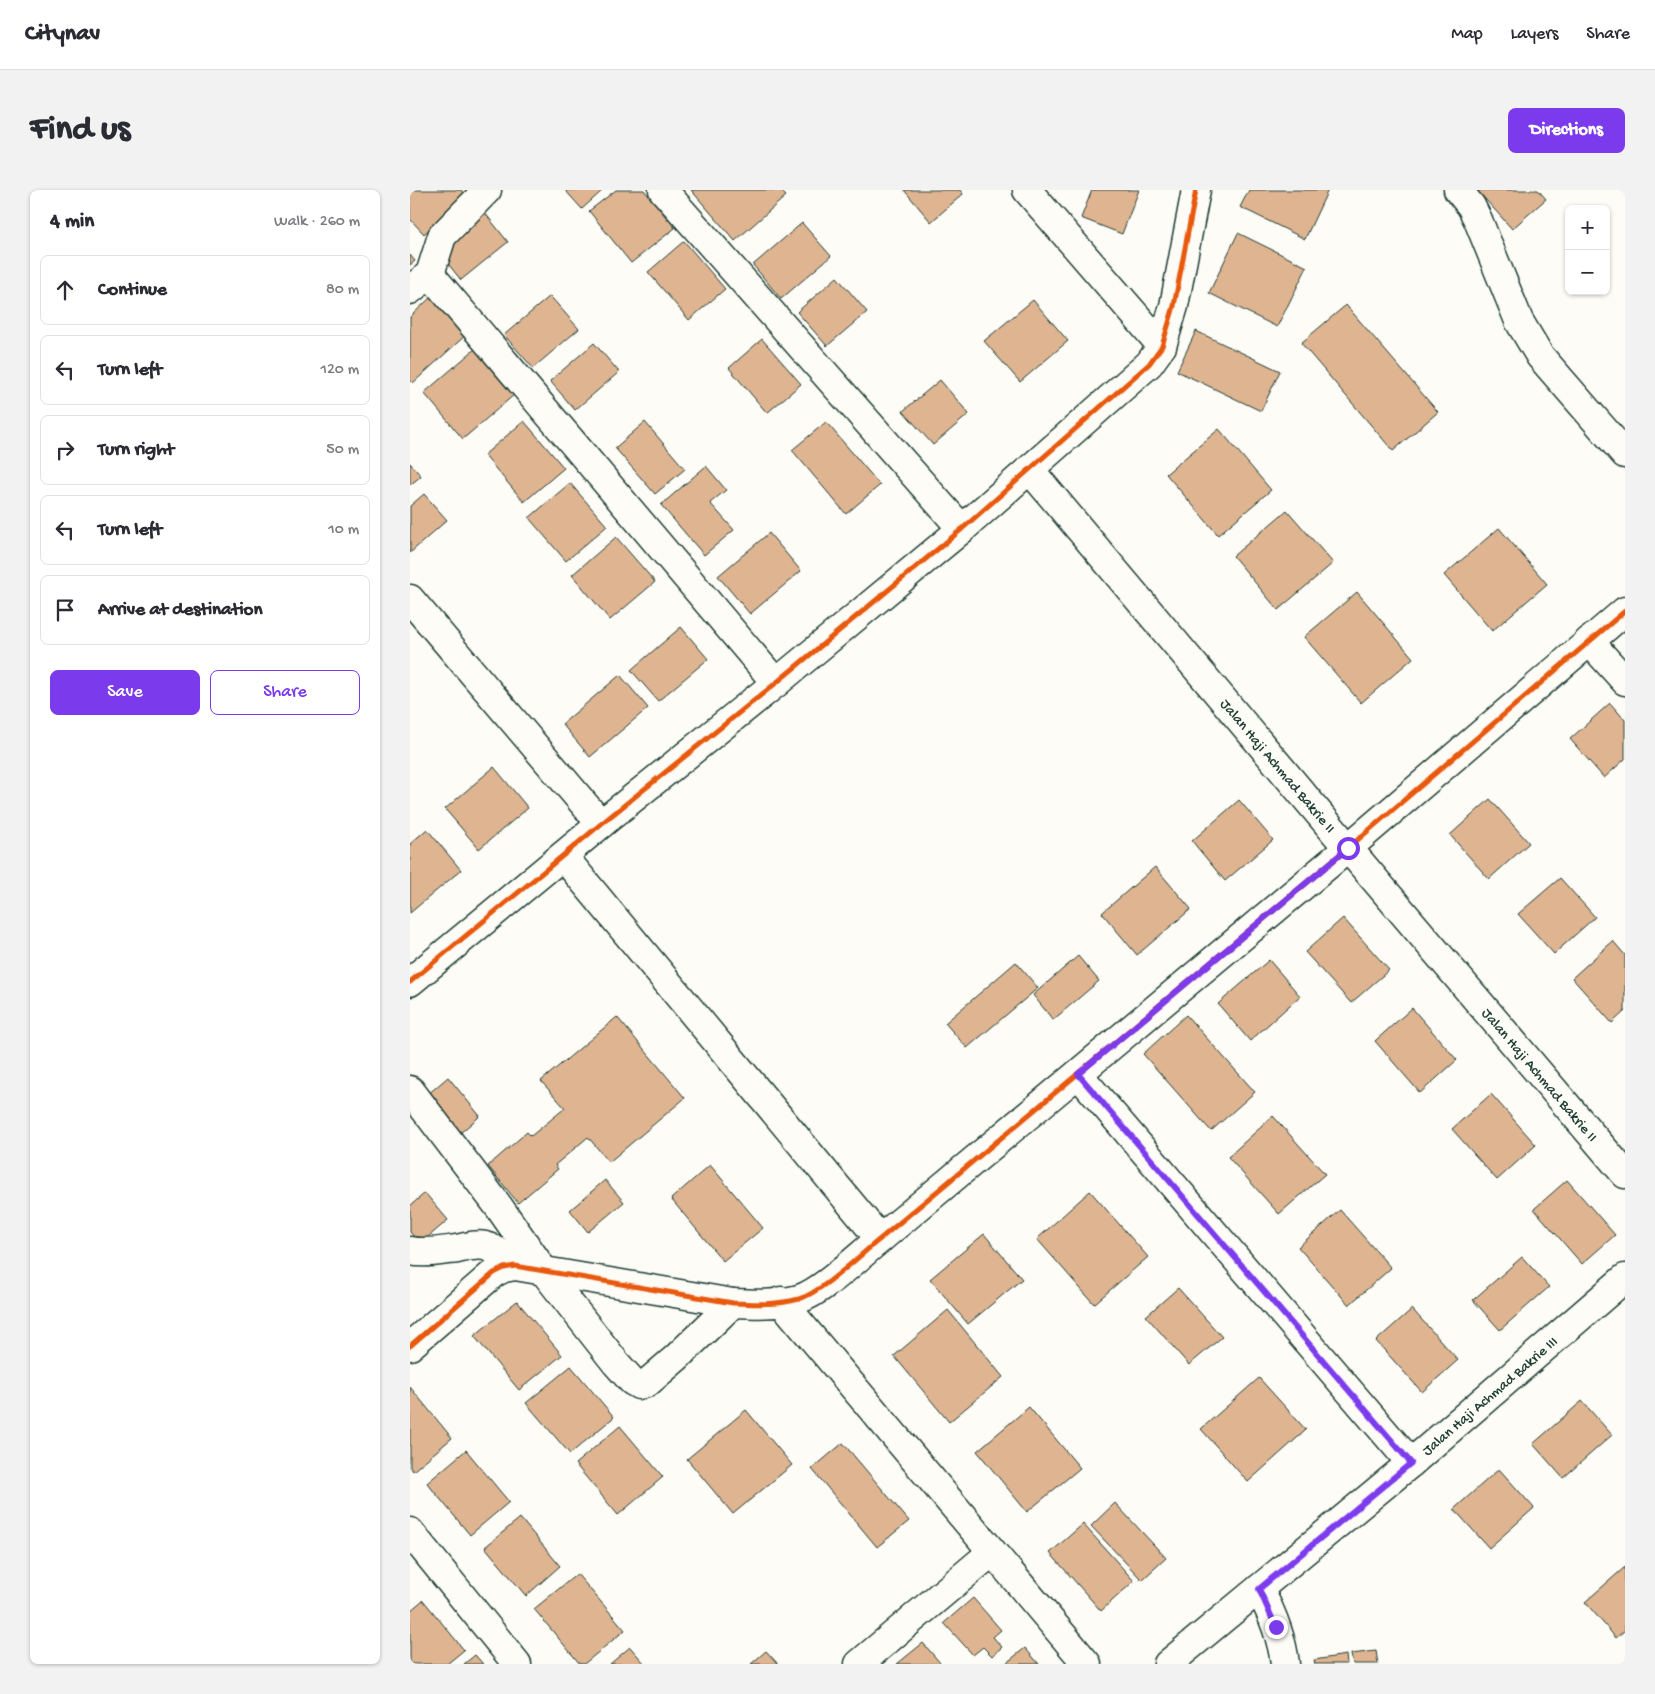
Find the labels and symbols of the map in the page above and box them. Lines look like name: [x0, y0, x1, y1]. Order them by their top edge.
street label: Jalan Haji Achmad Bakrie II: [1215, 696, 1339, 837]
route start: [1337, 837, 1360, 860]
street label: Jalan Haji Achmad Bakrie II: [1477, 1005, 1601, 1146]
street label: Jalan Haji Achmad Bakrie III: [1419, 1333, 1562, 1460]
route end: [1265, 1616, 1288, 1639]

